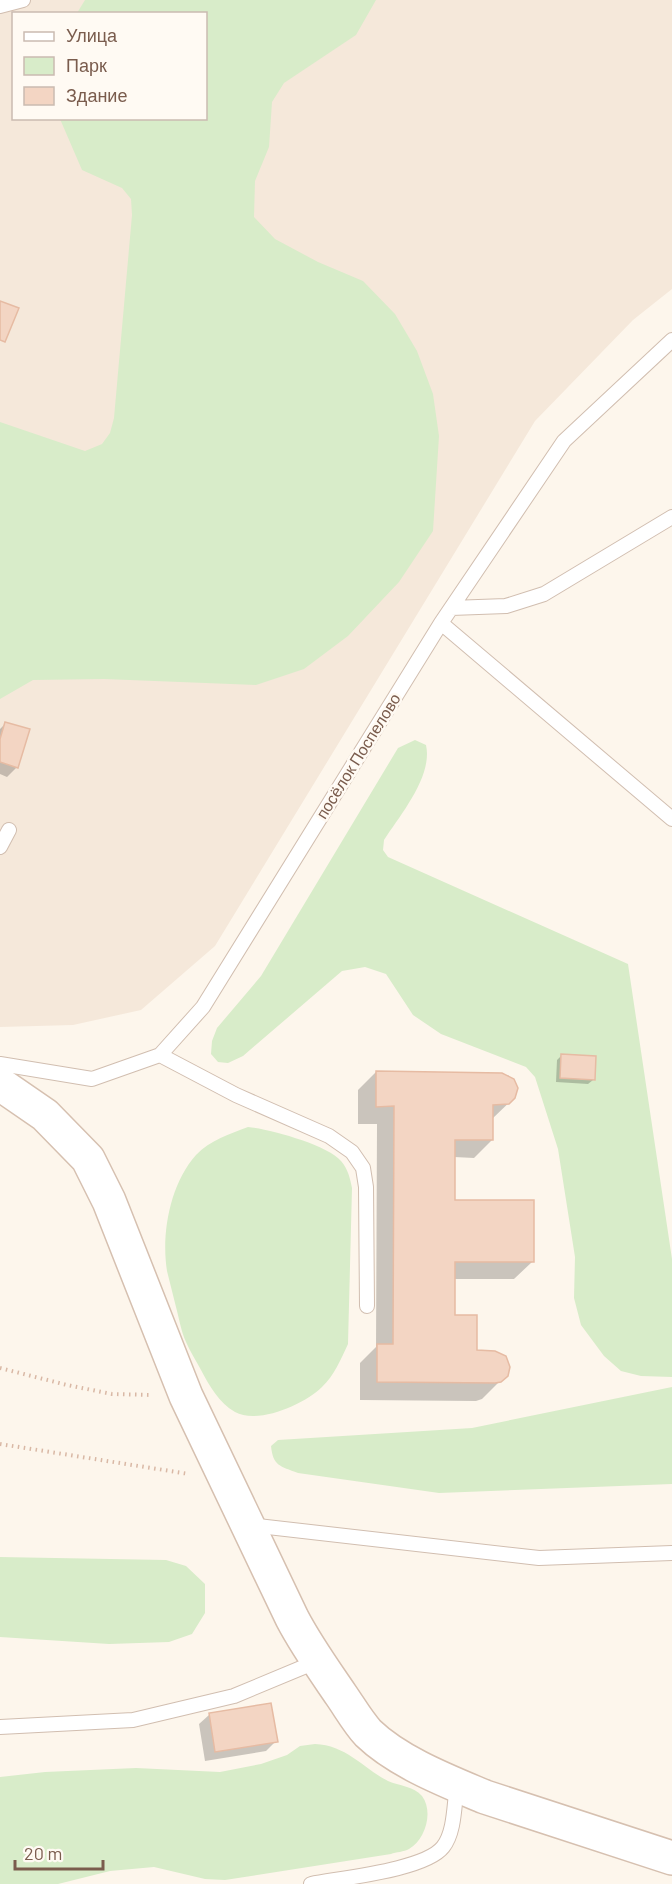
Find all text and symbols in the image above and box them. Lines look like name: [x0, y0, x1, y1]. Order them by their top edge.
legend: [12, 12, 207, 120]
text: Улица: [66, 24, 118, 46]
text: Парк: [66, 54, 107, 76]
text: Здание: [66, 84, 127, 106]
street label: посёлок Поспелово: [311, 689, 404, 822]
scale bar: [15, 1833, 104, 1871]
text: 20 m: [24, 1842, 62, 1864]

